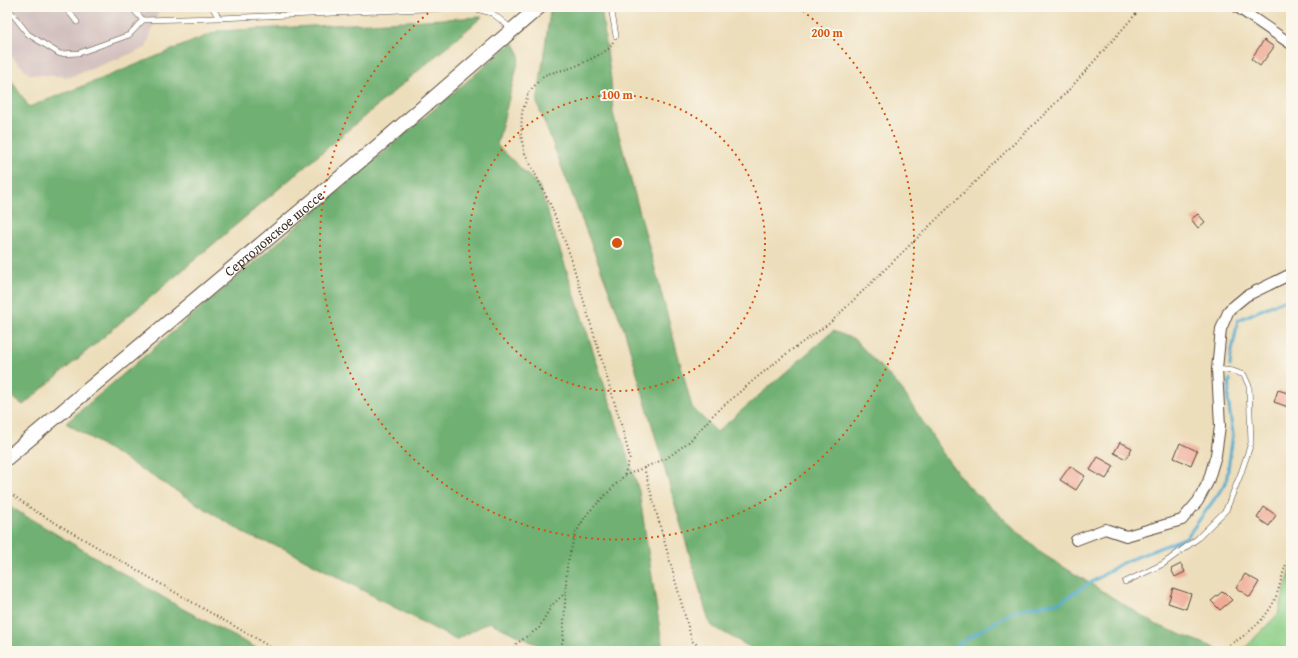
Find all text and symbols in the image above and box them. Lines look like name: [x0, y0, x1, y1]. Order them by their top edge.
text: 200 m: [811, 24, 844, 41]
text: 100 m: [601, 86, 634, 103]
street label: Сертоловское шоссе: [220, 185, 328, 281]
centre of rings: [610, 236, 624, 250]

